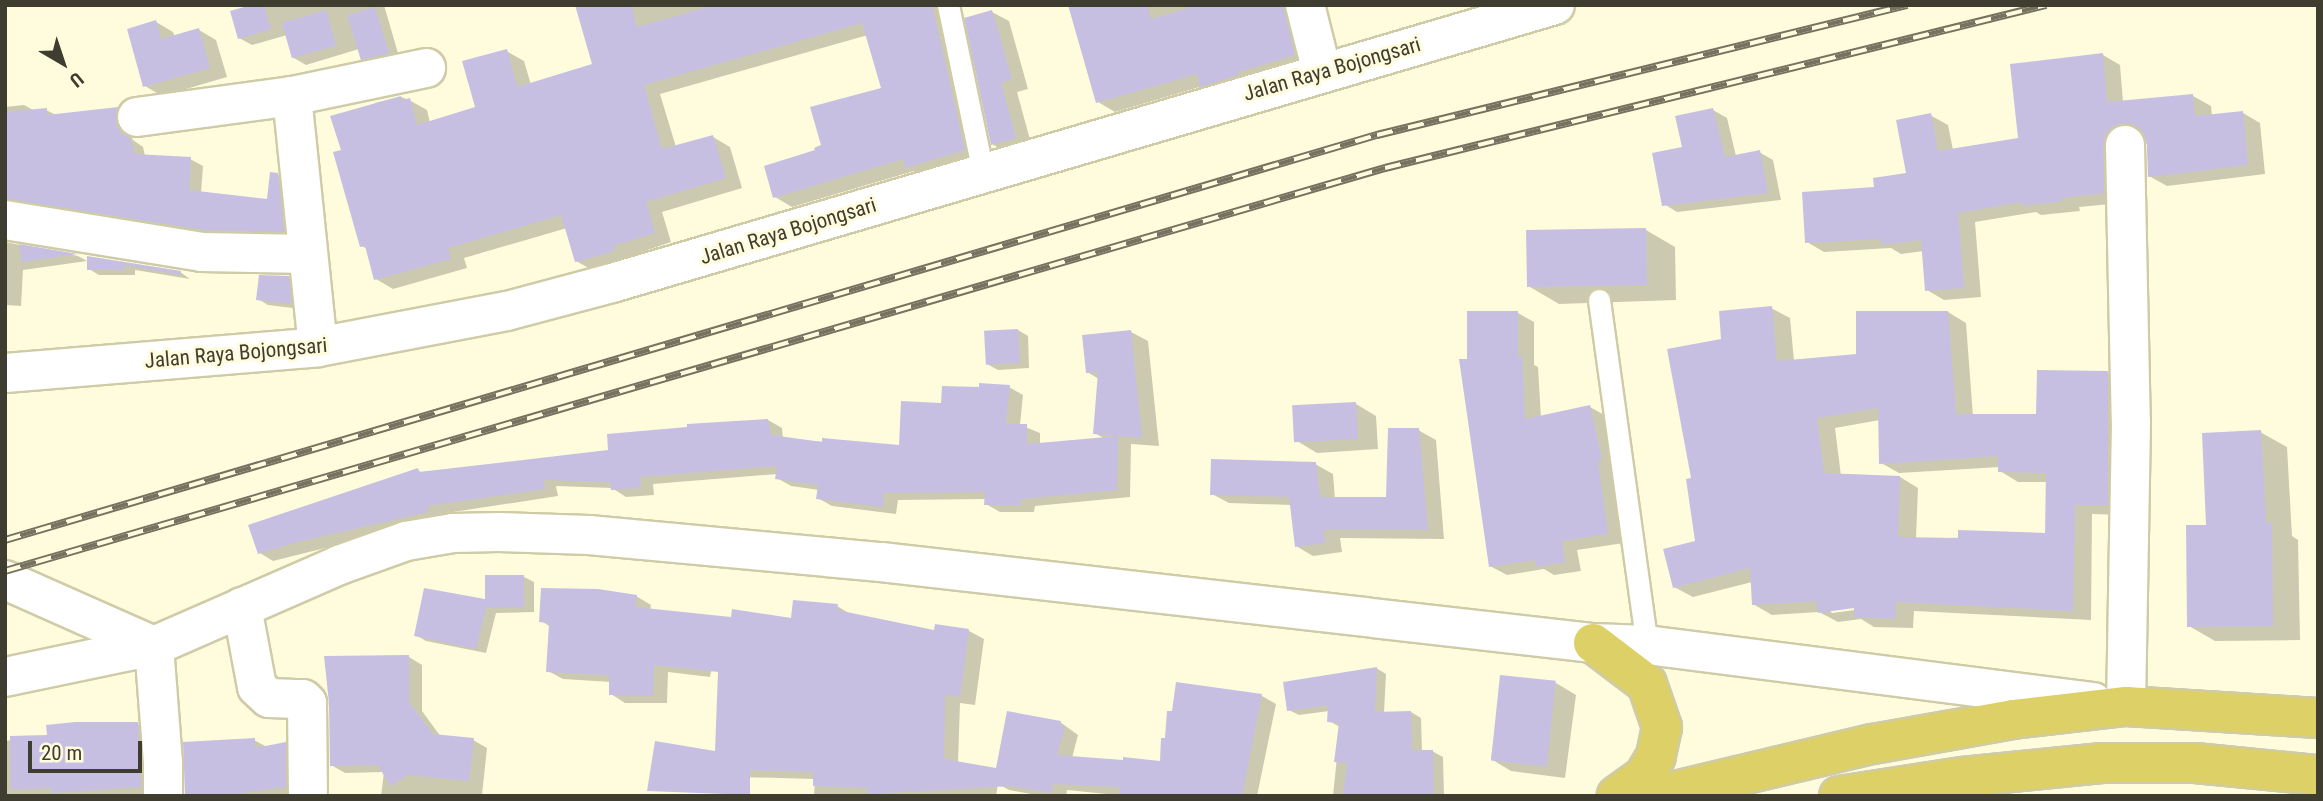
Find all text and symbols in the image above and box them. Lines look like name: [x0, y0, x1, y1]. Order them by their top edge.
north arrow: [28, 28, 98, 98]
street label: Jalan Raya Bojongsari: [1240, 32, 1424, 106]
text: U: [65, 67, 88, 92]
street label: Jalan Raya Bojongsari: [697, 192, 879, 270]
street label: Jalan Raya Bojongsari: [144, 332, 328, 374]
scale bar: [32, 728, 145, 772]
text: 20 m: [41, 741, 82, 765]

